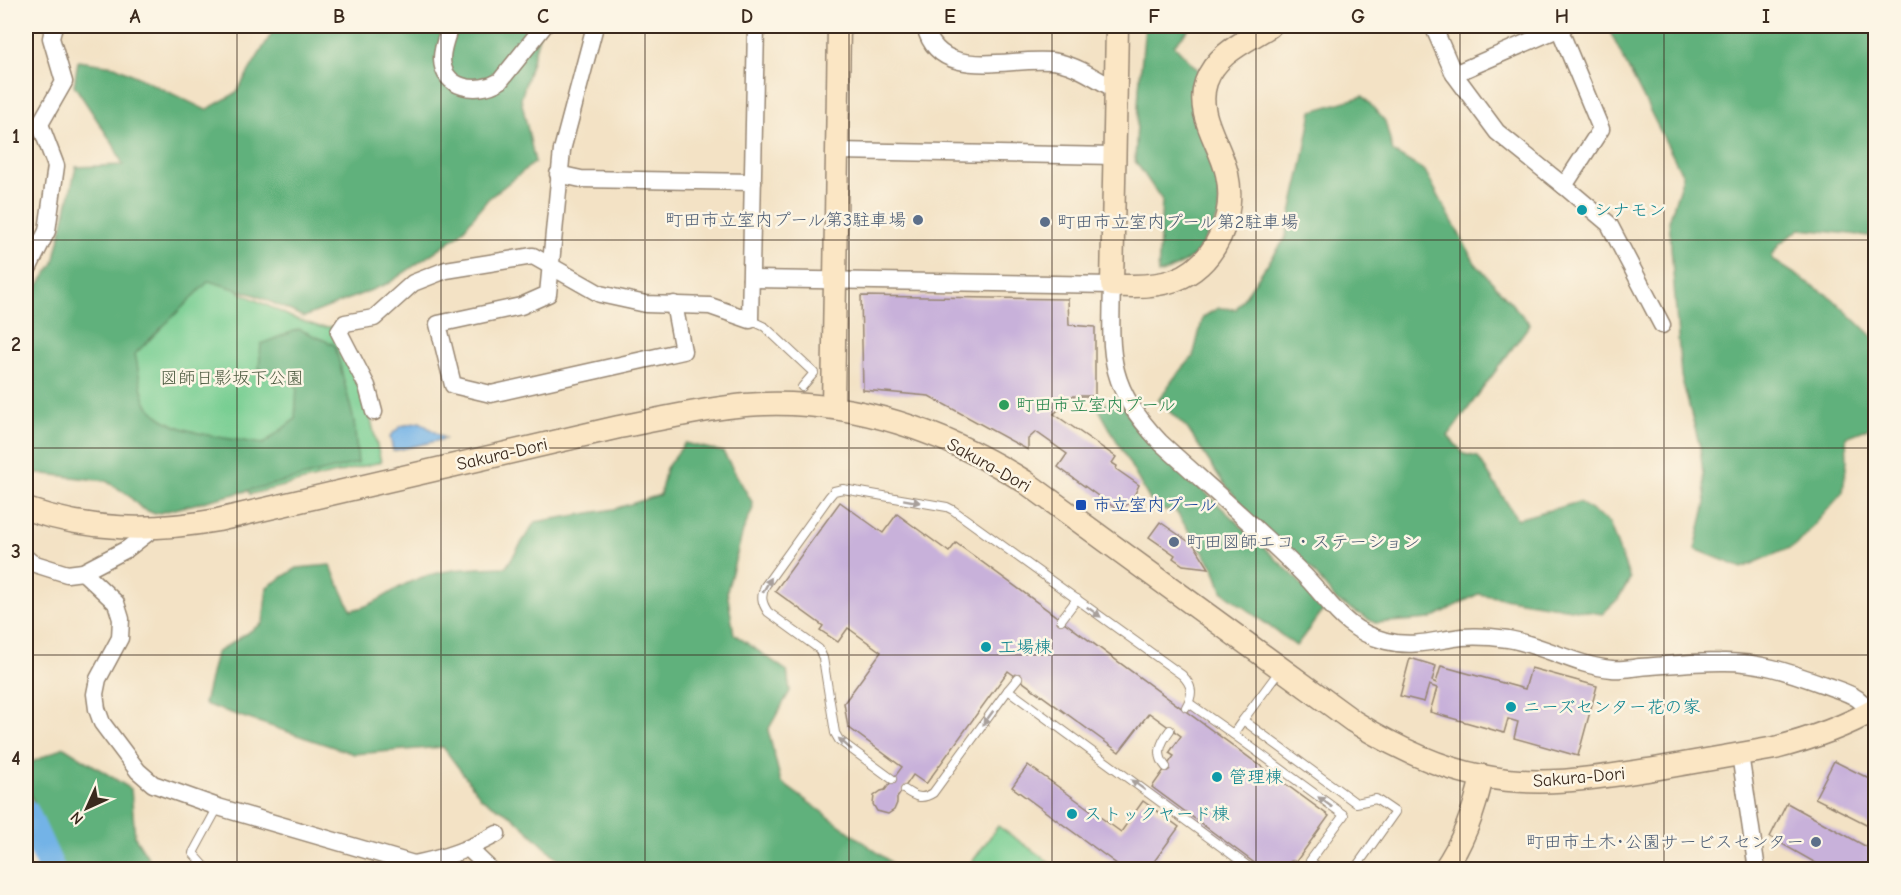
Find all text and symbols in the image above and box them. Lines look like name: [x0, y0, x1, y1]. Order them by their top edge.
text: A: [129, 5, 141, 28]
text: B: [333, 5, 345, 28]
text: C: [537, 5, 549, 28]
text: D: [741, 5, 753, 28]
text: E: [944, 5, 956, 28]
text: F: [1148, 5, 1160, 28]
text: G: [1351, 5, 1365, 28]
text: H: [1555, 5, 1569, 28]
text: I: [1762, 5, 1770, 28]
text: 1: [12, 125, 20, 148]
place label: シナモン: [1594, 200, 1666, 221]
marker: シナモン: [1575, 203, 1589, 217]
place label: 町田市立室内プール第3駐車場: [665, 210, 906, 231]
place label: 町田市立室内プール第2駐車場: [1057, 212, 1298, 233]
marker: 町田市立室内プール第3駐車場: [911, 213, 925, 227]
marker: 町田市立室内プール第2駐車場: [1038, 215, 1052, 229]
text: 2: [11, 333, 21, 356]
park label: 図師日影坂下公園: [160, 368, 304, 389]
place label: 町田市立室内プール: [1016, 395, 1176, 416]
marker: 町田市立室内プール: [997, 398, 1011, 412]
street label: Sakura-Dori: [455, 434, 550, 475]
street label: Sakura-Dori: [943, 434, 1034, 497]
place label: 市立室内プール: [1093, 495, 1217, 516]
one-way arrow: [903, 497, 922, 506]
marker: 市立室内プール: [1074, 498, 1088, 512]
place label: 町田図師エコ・ステーション: [1186, 532, 1421, 553]
marker: 町田図師エコ・ステーション: [1167, 535, 1181, 549]
text: 3: [11, 540, 21, 563]
one-way arrow: [761, 577, 772, 593]
one-way arrow: [1086, 605, 1101, 617]
place label: 工場棟: [998, 637, 1052, 658]
marker: 工場棟: [979, 640, 993, 654]
place label: ニーズセンター花の家: [1523, 697, 1700, 718]
marker: ニーズセンター花の家: [1504, 700, 1518, 714]
one-way arrow: [982, 709, 994, 725]
one-way arrow: [838, 738, 853, 751]
text: 4: [11, 747, 21, 770]
street label: Sakura-Dori: [1532, 763, 1626, 792]
place label: 管理棟: [1229, 767, 1283, 788]
marker: 管理棟: [1210, 770, 1224, 784]
north arrow: [57, 778, 117, 838]
one-way arrow: [1130, 779, 1146, 791]
one-way arrow: [1318, 796, 1334, 808]
place label: ストックヤード棟: [1084, 804, 1229, 825]
marker: ストックヤード棟: [1065, 807, 1079, 821]
text: N: [67, 808, 87, 828]
place label: 町田市土木･公園サービスセンター: [1526, 832, 1804, 853]
marker: 町田市土木･公園サービスセンター: [1809, 835, 1823, 849]

